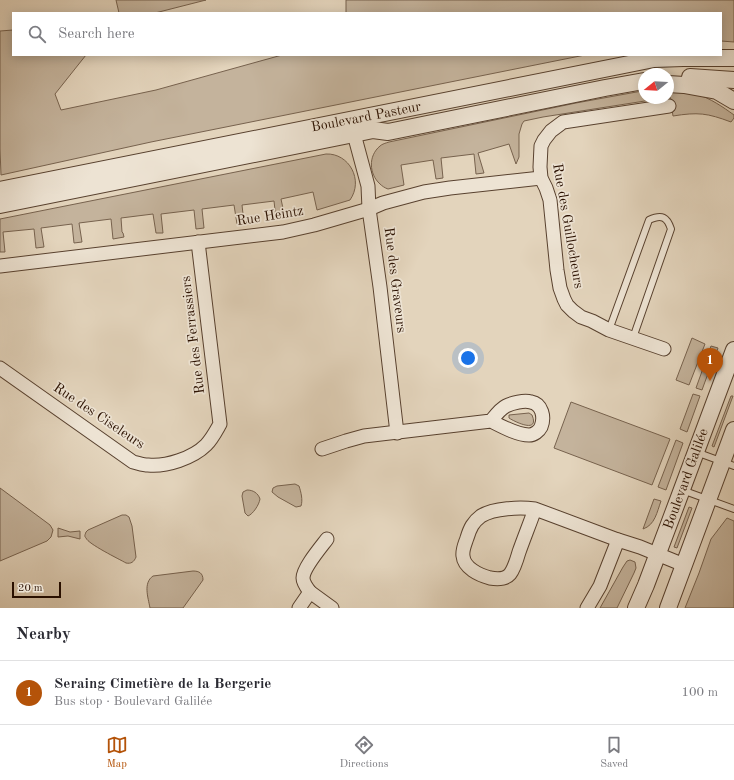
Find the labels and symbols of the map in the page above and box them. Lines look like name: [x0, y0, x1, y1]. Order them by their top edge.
north arrow: [638, 68, 674, 104]
street label: Boulevard Pasteur: [310, 99, 422, 135]
street label: Rue des Guillocheurs: [550, 162, 586, 290]
street label: Rue Heintz: [235, 204, 305, 228]
street label: Rue des Graveurs: [382, 226, 408, 334]
street label: Rue des Ferrassiers: [179, 275, 207, 395]
your location: [458, 348, 478, 368]
pin: 1: [697, 348, 723, 381]
street label: Rue des Ciseleurs: [51, 380, 147, 452]
street label: Boulevard Galilée: [661, 427, 711, 531]
scale bar: [12, 580, 61, 599]

